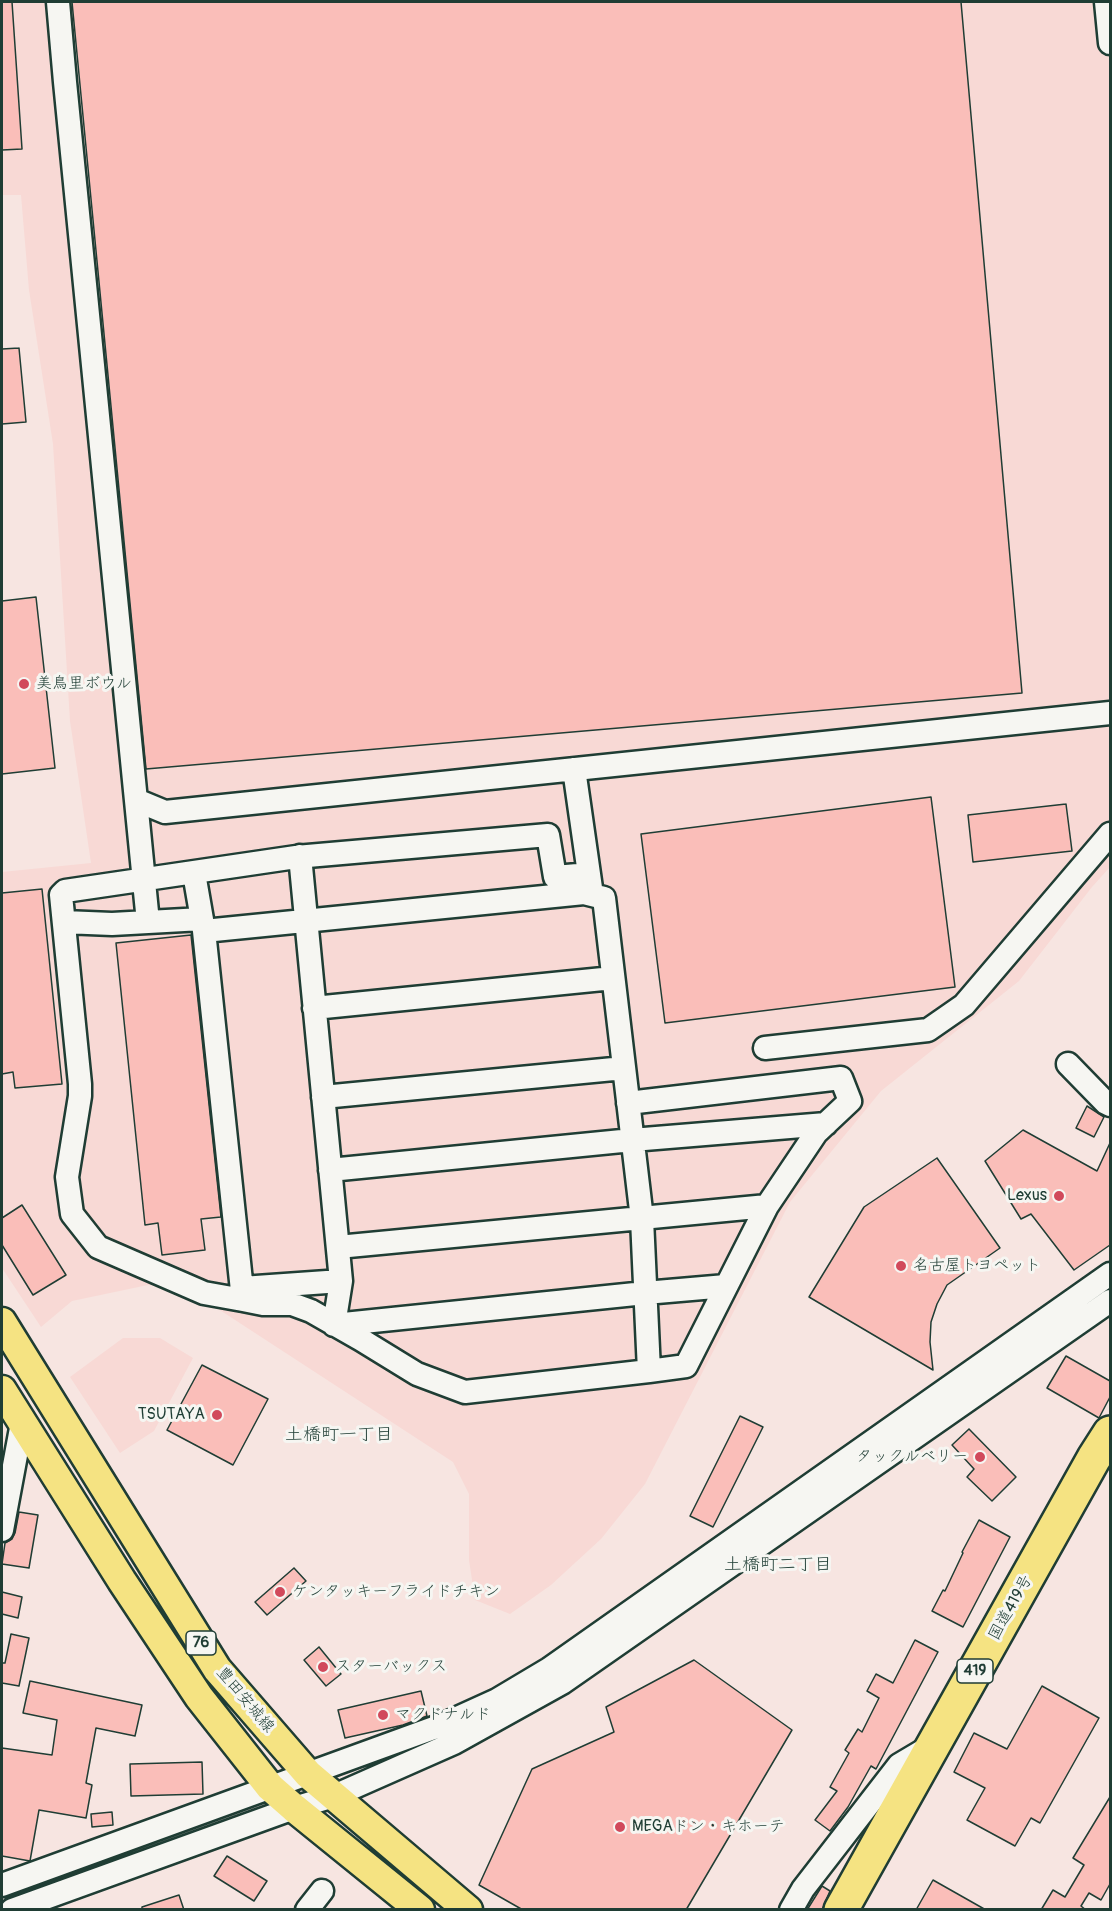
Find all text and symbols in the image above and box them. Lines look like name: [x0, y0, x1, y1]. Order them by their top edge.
place label: 美鳥里ボウル: [36, 674, 132, 694]
marker: 美鳥里ボウル: [17, 677, 31, 691]
place label: Lexus: [1007, 1186, 1047, 1206]
marker: Lexus: [1052, 1189, 1066, 1203]
place label: 名古屋トヨペット: [913, 1256, 1041, 1276]
marker: 名古屋トヨペット: [894, 1259, 908, 1273]
place label: TSUTAYA: [138, 1405, 205, 1425]
marker: TSUTAYA: [210, 1408, 224, 1422]
district label: 土橋町一丁目: [285, 1424, 393, 1446]
place label: タックルベリー: [856, 1447, 968, 1467]
marker: タックルベリー: [973, 1450, 987, 1464]
district label: 土橋町二丁目: [724, 1554, 832, 1576]
street label: 国道419号: [985, 1572, 1037, 1644]
place label: ケンタッキーフライドチキン: [292, 1582, 500, 1602]
marker: ケンタッキーフライドチキン: [273, 1585, 287, 1599]
road number: 76: [186, 1631, 216, 1655]
place label: スターバックス: [335, 1657, 447, 1677]
road number: 419: [957, 1659, 993, 1683]
marker: スターバックス: [316, 1660, 330, 1674]
street label: 豊田安城線: [212, 1663, 278, 1737]
place label: マクドナルド: [395, 1705, 491, 1725]
marker: マクドナルド: [376, 1708, 390, 1722]
place label: MEGAドン・キホーテ: [632, 1817, 785, 1837]
marker: MEGAドン・キホーテ: [613, 1820, 627, 1834]

